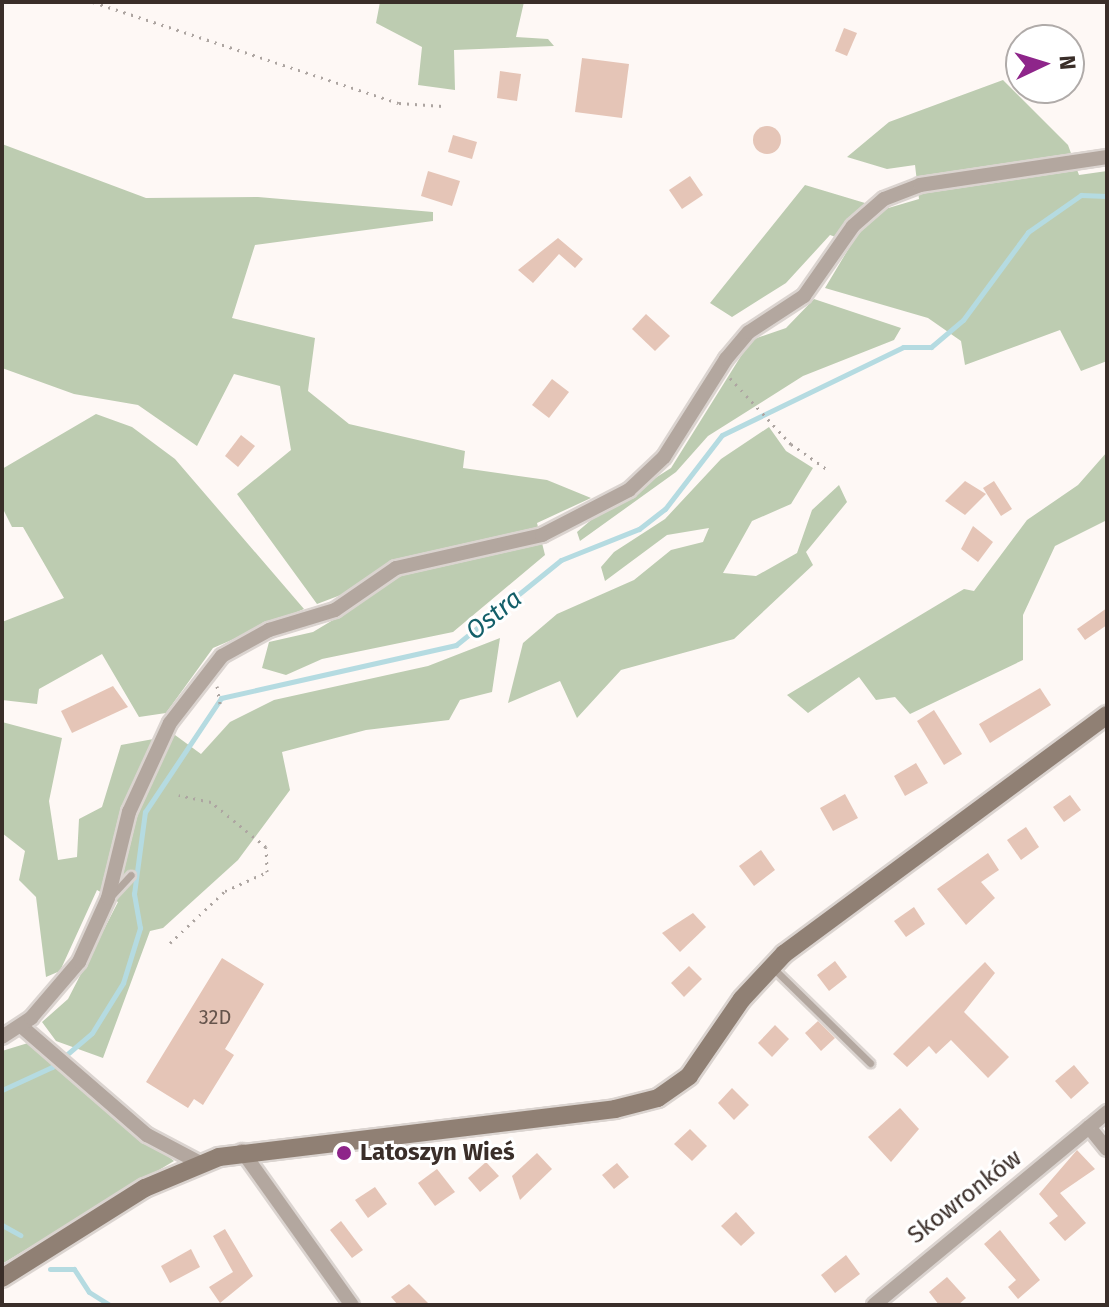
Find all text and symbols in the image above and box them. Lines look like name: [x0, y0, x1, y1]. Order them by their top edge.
north arrow: [1005, 24, 1085, 104]
text: N: [1053, 54, 1081, 71]
water label: Ostra: [460, 583, 528, 647]
house number: 32D: [199, 1005, 231, 1029]
place label: Latoszyn Wieś: [360, 1139, 515, 1167]
marker: Latoszyn Wieś: [335, 1144, 353, 1162]
street label: Skowronków: [902, 1144, 1028, 1250]

